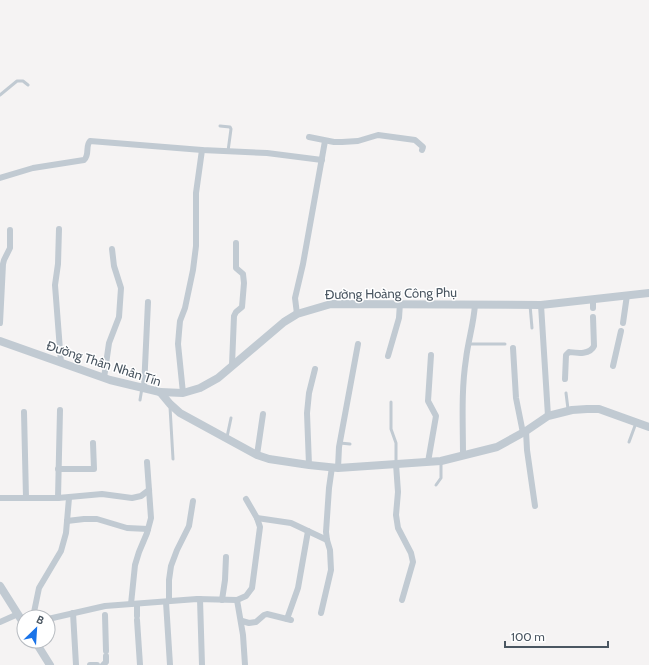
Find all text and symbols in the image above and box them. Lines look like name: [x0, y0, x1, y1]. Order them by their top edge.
street label: Đường Hoàng Công Phụ: [325, 284, 457, 302]
street label: Đường Thân Nhân Tín: [45, 337, 163, 389]
north arrow: [16, 609, 56, 649]
text: B: [34, 612, 46, 628]
scale bar: [505, 623, 608, 649]
text: 100 m: [511, 629, 545, 644]

